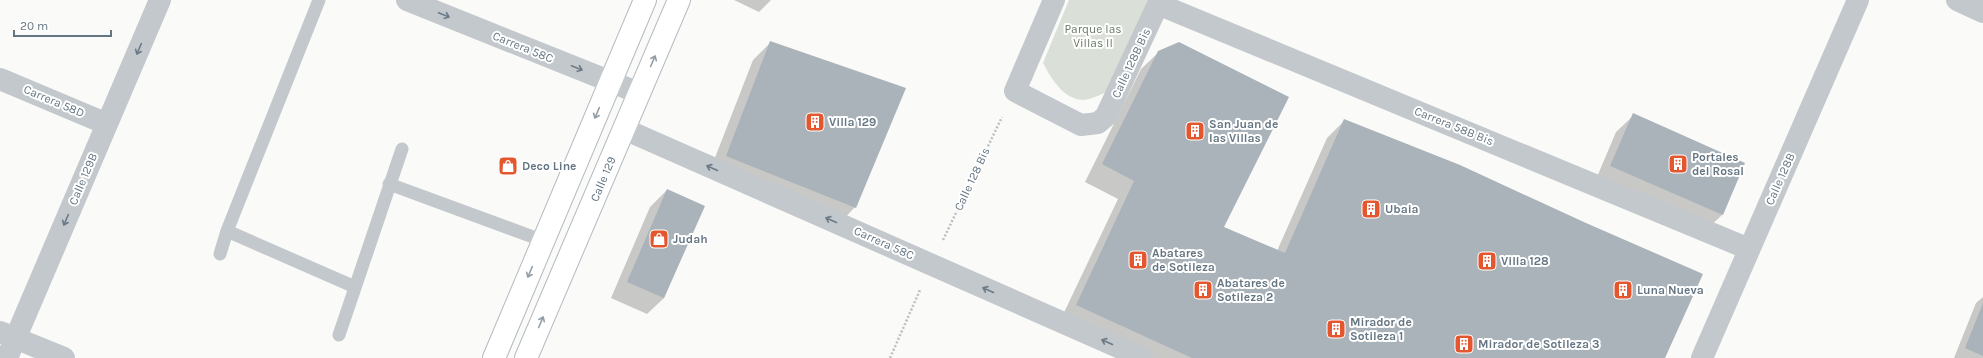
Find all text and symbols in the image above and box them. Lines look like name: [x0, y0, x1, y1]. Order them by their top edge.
one-way arrow: [437, 11, 449, 19]
scale bar: [14, 12, 111, 38]
text: 20 m: [20, 19, 48, 33]
park label: Parque las Villas II: [1064, 22, 1122, 50]
street label: Calle 128B Bis: [1109, 26, 1153, 100]
street label: Carrera 58C: [491, 29, 555, 65]
one-way arrow: [135, 42, 142, 54]
one-way arrow: [650, 56, 657, 68]
one-way arrow: [571, 65, 583, 73]
street label: Carrera 58D: [21, 82, 87, 120]
street label: Carrera 58B Bis: [1412, 104, 1496, 148]
one-way arrow: [593, 107, 600, 119]
building icon: Villa 129: [804, 111, 826, 133]
place label: Villa 129: [829, 115, 876, 129]
place label: San Juan de las Villas: [1209, 117, 1278, 145]
building icon: San Juan de las Villas: [1184, 120, 1206, 142]
street label: Calle 128 Bis: [951, 145, 993, 213]
place label: Portales del Rosal: [1692, 150, 1744, 178]
street label: Calle 129B: [66, 151, 100, 207]
street label: Calle 128B: [1762, 151, 1798, 207]
building icon: Portales del Rosal: [1667, 153, 1689, 175]
street label: Calle 129: [587, 154, 619, 204]
shop icon: Deco Line: [497, 155, 519, 177]
place label: Deco Line: [522, 159, 576, 173]
one-way arrow: [707, 164, 719, 171]
building icon: Ubaia: [1360, 198, 1382, 220]
place label: Ubaia: [1385, 202, 1419, 216]
one-way arrow: [62, 214, 69, 226]
one-way arrow: [826, 216, 838, 223]
street label: Carrera 58C: [852, 224, 916, 262]
shop icon: Judah: [648, 228, 670, 250]
place label: Judah: [673, 232, 708, 246]
place label: Abatares de Sotileza: [1152, 246, 1215, 274]
building icon: Abatares de Sotileza: [1127, 249, 1149, 271]
building icon: Villa 128: [1476, 250, 1498, 272]
place label: Villa 128: [1501, 254, 1549, 268]
one-way arrow: [526, 265, 534, 277]
place label: Abatares de Sotileza 2: [1217, 276, 1285, 304]
building icon: Abatares de Sotileza 2: [1192, 279, 1214, 301]
building icon: Luna Nueva: [1612, 279, 1634, 301]
place label: Luna Nueva: [1637, 283, 1704, 297]
one-way arrow: [983, 286, 995, 293]
place label: Mirador de Sotileza 1: [1350, 315, 1412, 343]
one-way arrow: [538, 317, 546, 329]
building icon: Mirador de Sotileza 1: [1325, 318, 1347, 340]
building icon: Mirador de Sotileza 3: [1453, 333, 1475, 355]
place label: Mirador de Sotileza 3: [1478, 337, 1599, 351]
one-way arrow: [1102, 338, 1114, 345]

